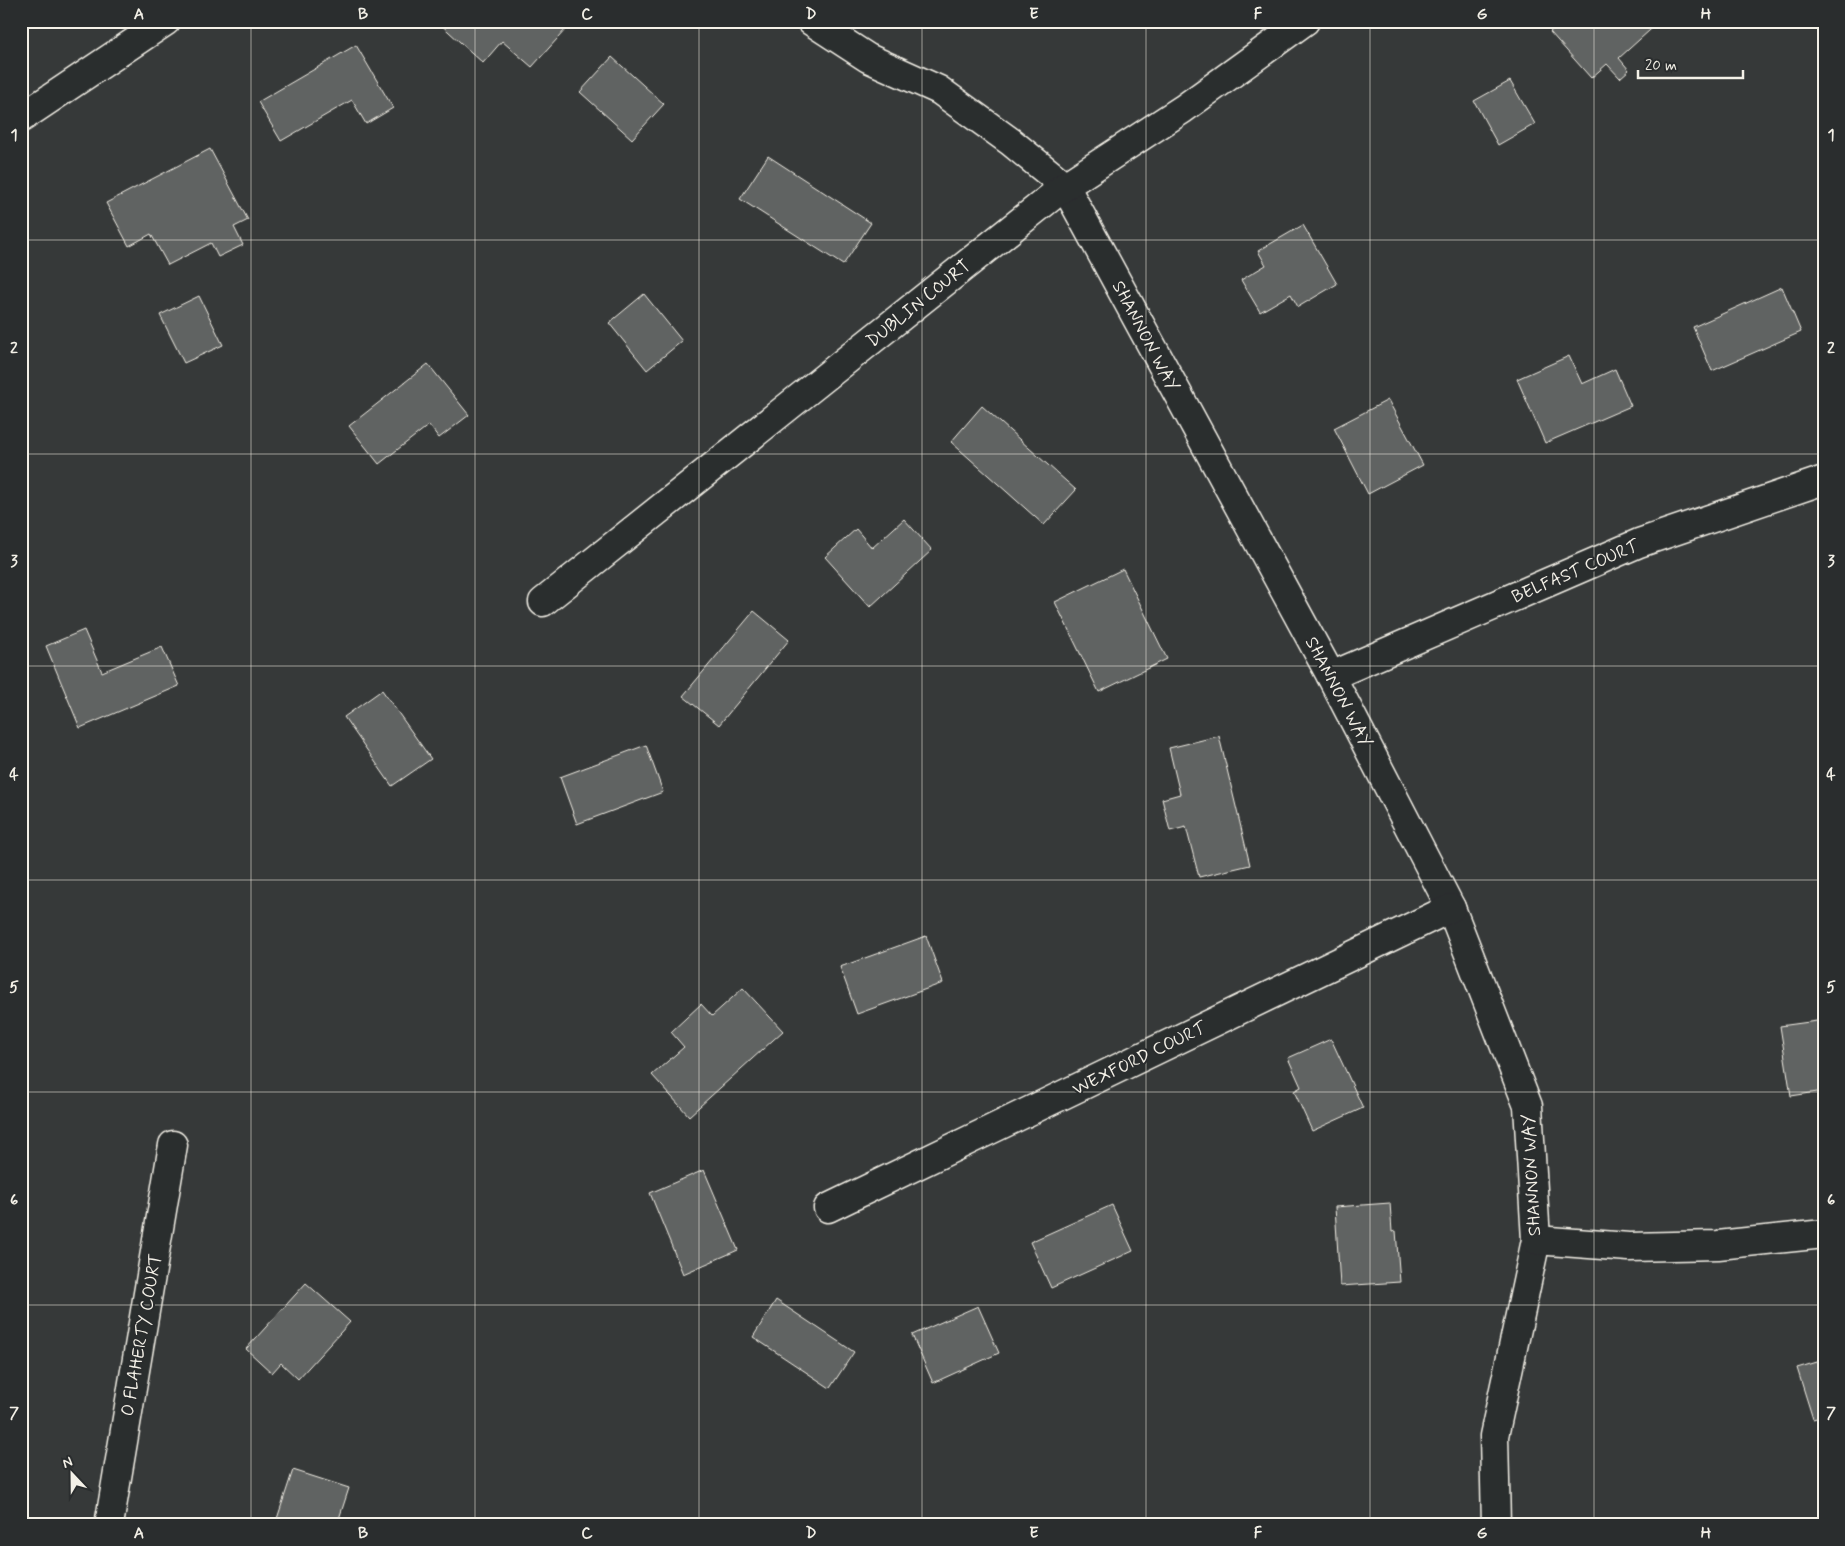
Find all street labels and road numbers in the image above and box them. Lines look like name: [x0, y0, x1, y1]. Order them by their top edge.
street label: DUBLIN COURT: [862, 254, 976, 353]
street label: SHANNON WAY: [1106, 277, 1185, 396]
street label: BELFAST COURT: [1508, 534, 1643, 610]
street label: SHANNON WAY: [1299, 633, 1378, 752]
street label: WEXFORD COURT: [1069, 1016, 1211, 1102]
street label: SHANNON WAY: [1517, 1113, 1547, 1237]
street label: O FLAHERTY COURT: [116, 1252, 168, 1418]

